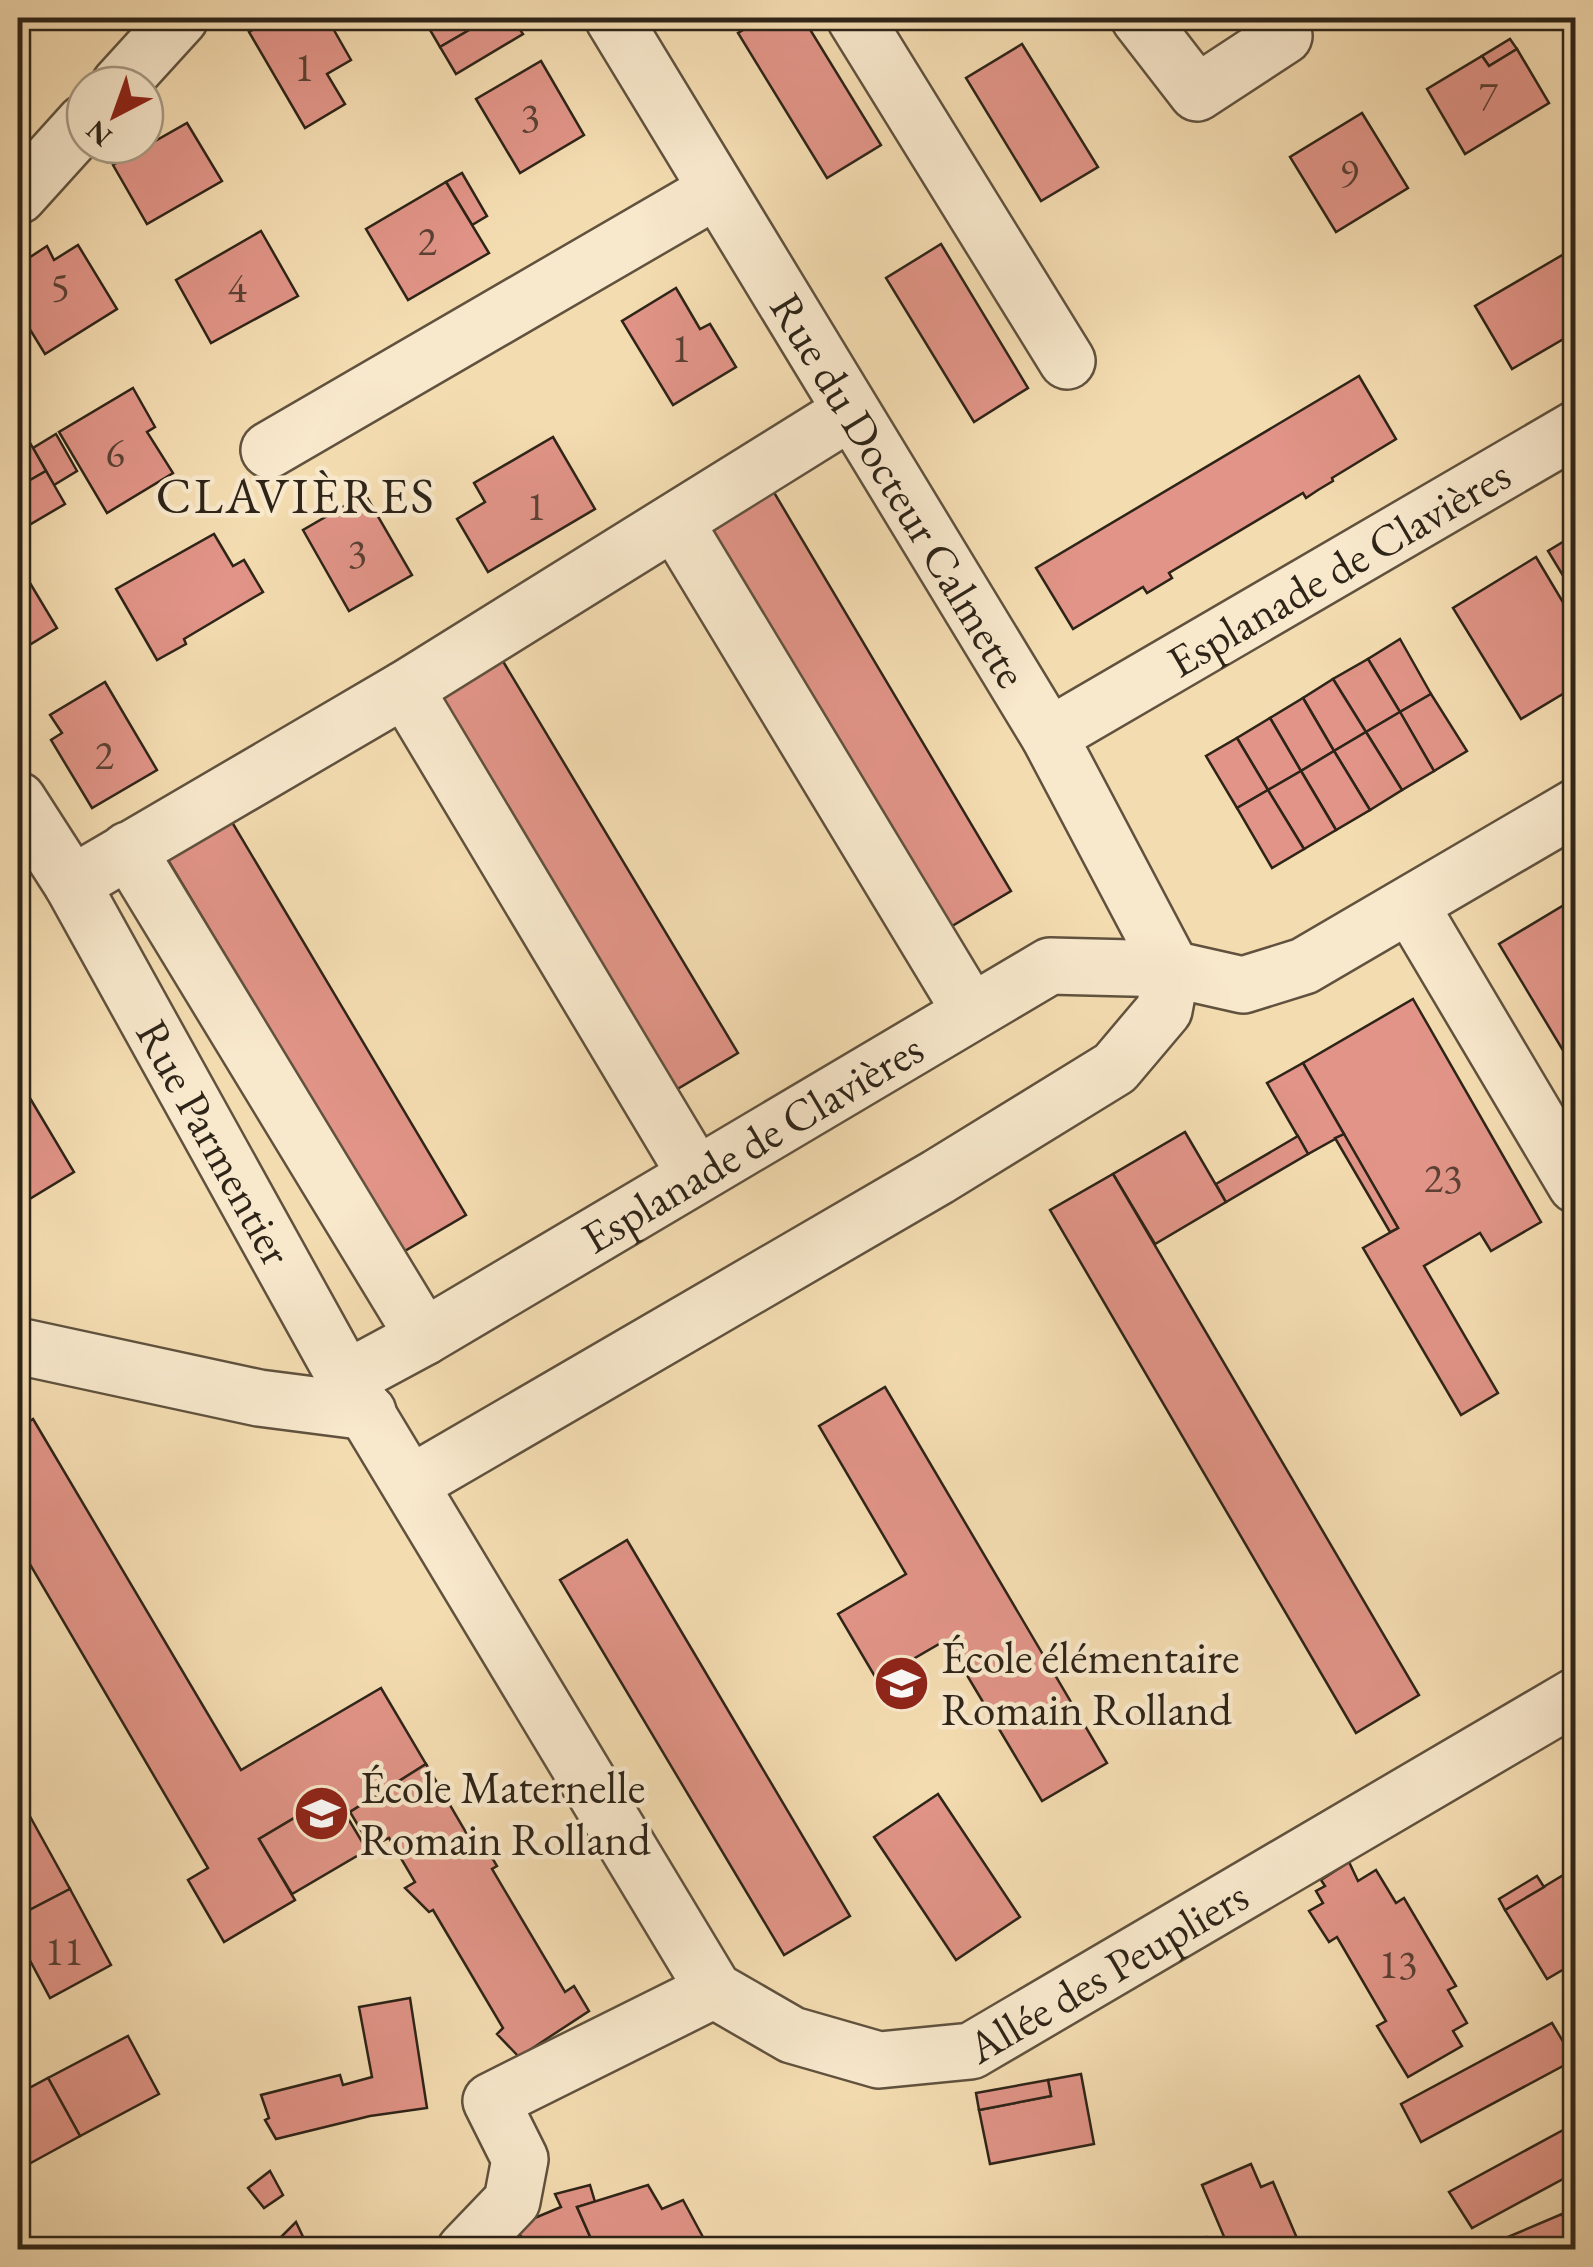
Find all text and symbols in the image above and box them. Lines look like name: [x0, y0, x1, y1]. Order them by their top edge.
house number: 1: [294, 41, 314, 93]
north arrow: [65, 65, 165, 165]
house number: 7: [1478, 70, 1498, 122]
house number: 3: [520, 91, 540, 143]
text: N: [78, 113, 119, 155]
house number: 9: [1339, 147, 1359, 199]
house number: 2: [417, 215, 437, 267]
house number: 5: [50, 261, 70, 313]
house number: 4: [227, 262, 247, 314]
street label: Rue du Docteur Calmette: [758, 282, 1041, 698]
house number: 1: [671, 322, 691, 374]
house number: 6: [105, 427, 125, 479]
street label: Esplanade de Clavières: [1157, 445, 1520, 690]
district label: CLAVIÈRES: [156, 463, 436, 528]
house number: 1: [526, 480, 546, 532]
house number: 3: [347, 527, 367, 579]
house number: 2: [94, 729, 114, 781]
street label: Rue Parmentier: [124, 1009, 306, 1275]
street label: Esplanade de Clavières: [571, 1019, 933, 1266]
house number: 23: [1424, 1152, 1462, 1204]
place label: École élémentaire Romain Rolland: [941, 1628, 1240, 1738]
school or university icon: École élémentaire Romain Rolland: [872, 1653, 932, 1713]
place label: École Maternelle Romain Rolland: [360, 1758, 651, 1868]
school or university icon: École Maternelle Romain Rolland: [291, 1783, 351, 1843]
street label: Allée des Peupliers: [956, 1866, 1258, 2076]
house number: 11: [45, 1925, 83, 1977]
house number: 13: [1379, 1938, 1417, 1990]

